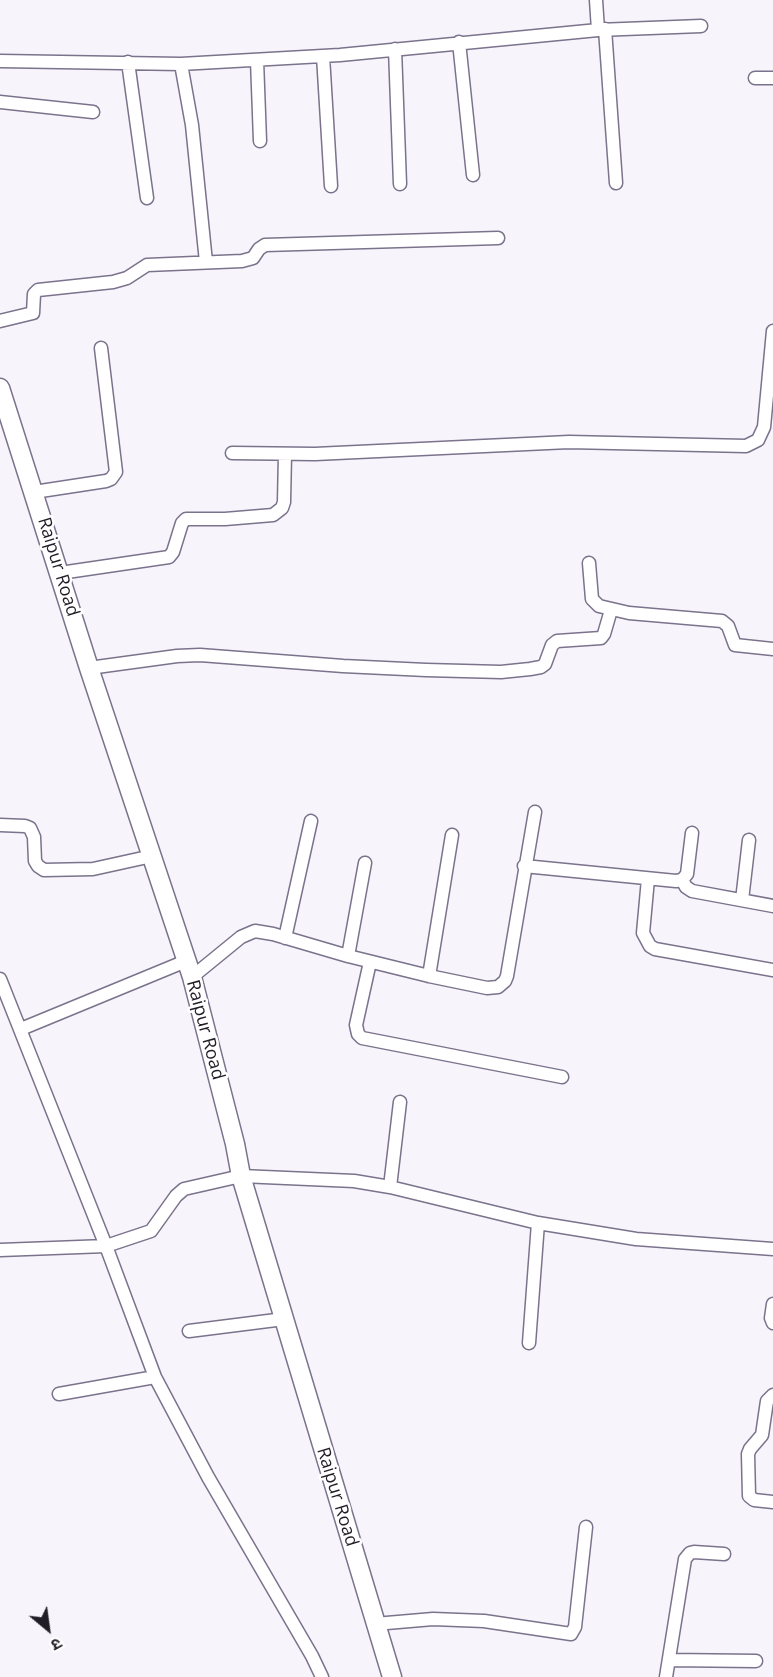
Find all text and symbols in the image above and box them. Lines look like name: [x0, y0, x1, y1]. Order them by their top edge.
street label: Raipur Road: [33, 515, 83, 619]
street label: Raipur Road: [181, 978, 229, 1082]
street label: Raipur Road: [312, 1445, 362, 1549]
north arrow: [18, 1599, 78, 1659]
text: उ: [47, 1633, 66, 1657]

